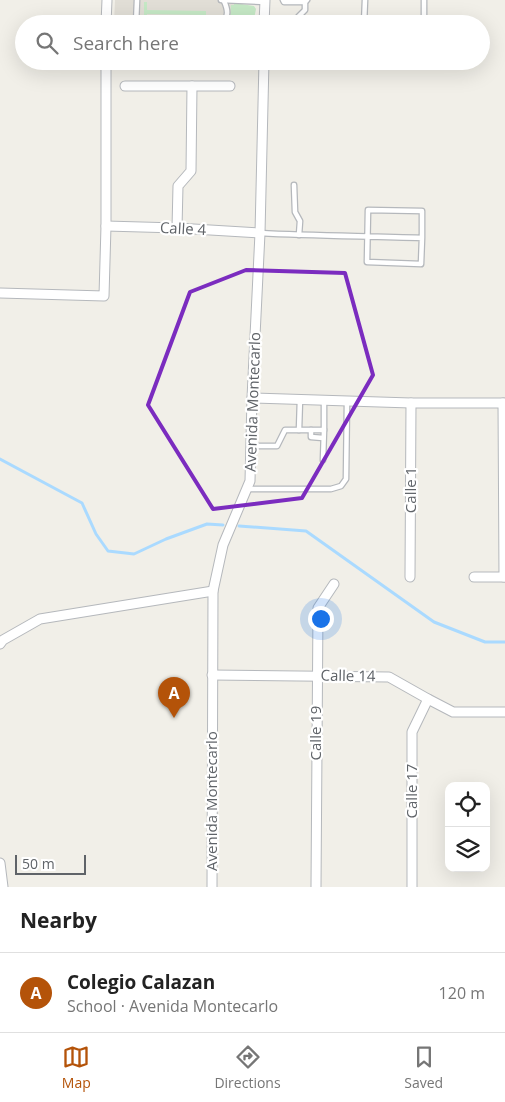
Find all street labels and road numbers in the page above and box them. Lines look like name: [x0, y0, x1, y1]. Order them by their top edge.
street label: Calle 4: [159, 217, 207, 239]
street label: Avenida Montecarlo: [240, 332, 264, 472]
street label: Calle 1: [400, 467, 420, 513]
street label: Calle 14: [320, 665, 376, 685]
street label: Calle 19: [305, 706, 325, 760]
street label: Avenida Montecarlo: [201, 731, 221, 871]
street label: Calle 17: [401, 764, 421, 818]

